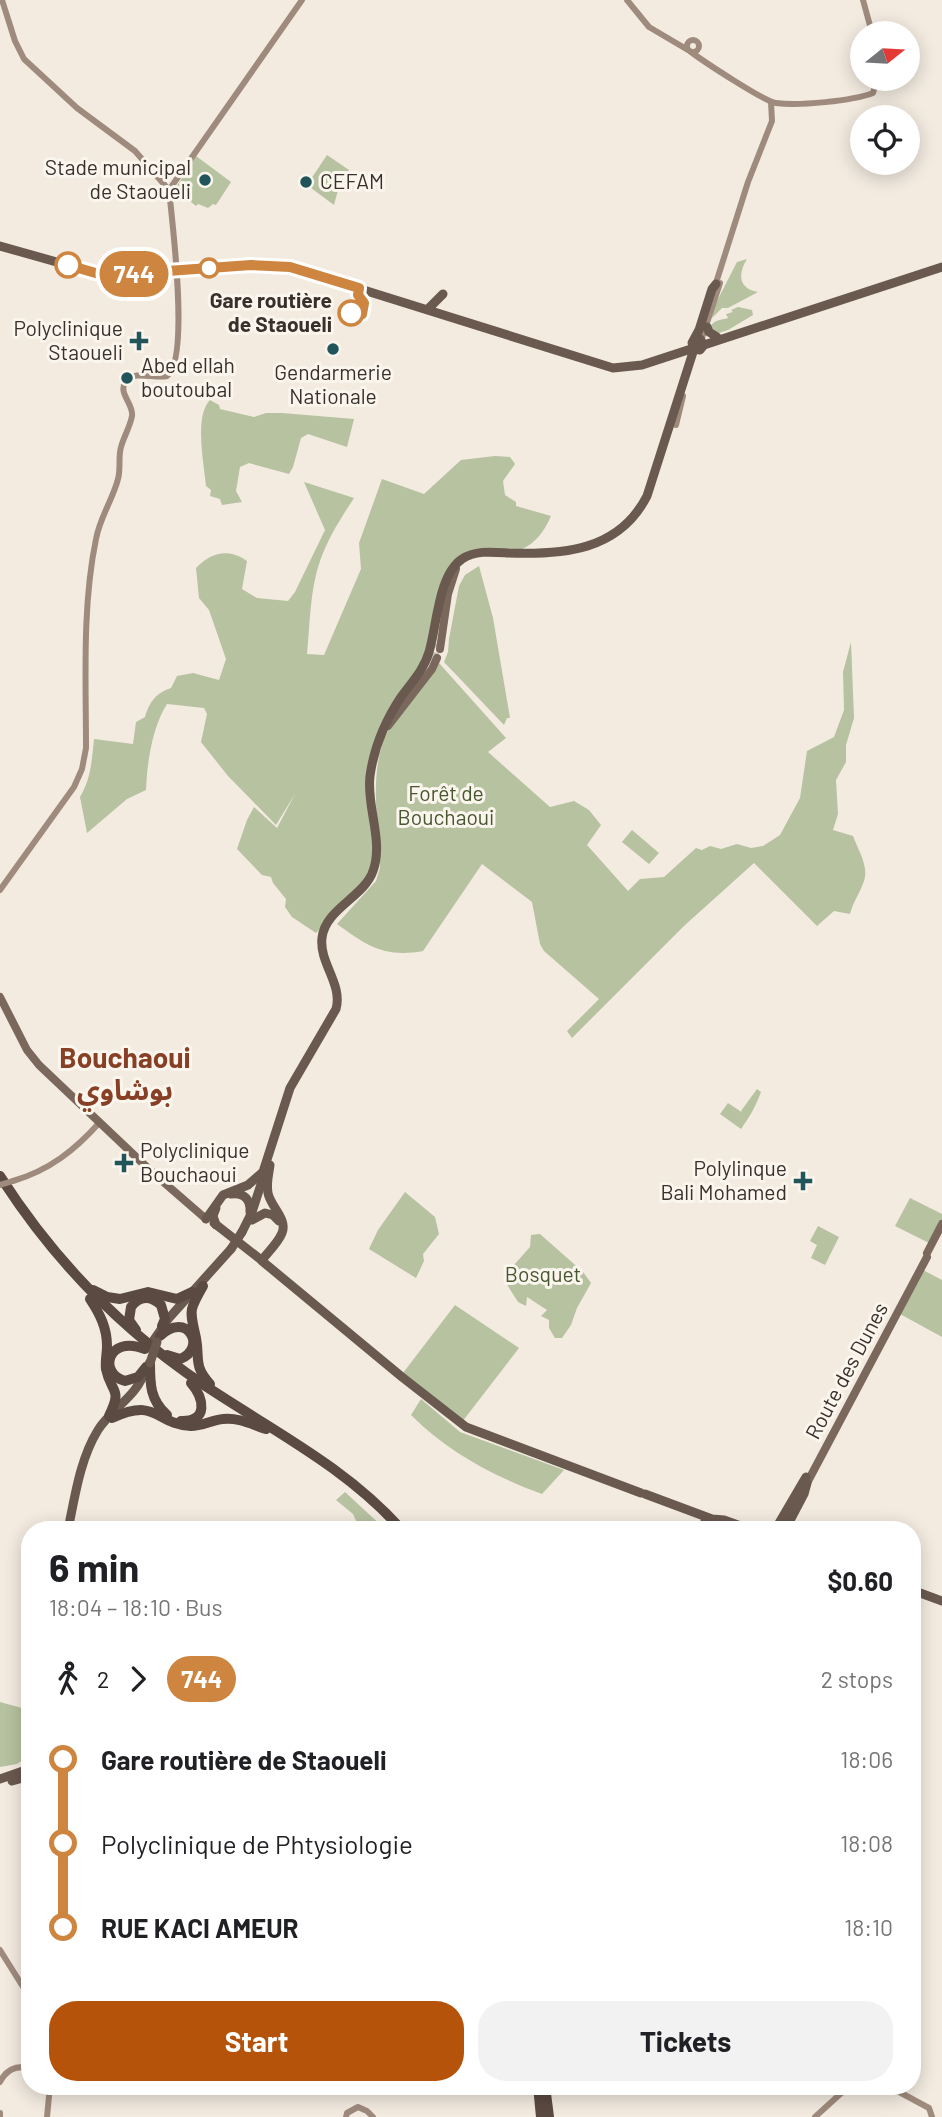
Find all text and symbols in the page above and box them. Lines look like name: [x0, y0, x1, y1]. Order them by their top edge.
north arrow: [850, 21, 920, 91]
map controls: [850, 21, 920, 175]
button: locate: [850, 105, 920, 175]
place label: Stade municipal de Staoueli: [45, 154, 191, 203]
place label: CEFAM: [320, 168, 384, 193]
marker: Stade municipal de Staoueli: [197, 172, 213, 188]
marker: CEFAM: [298, 174, 314, 190]
line badge: 744: [94, 251, 174, 297]
unlabelled marker: [55, 252, 81, 278]
unlabelled marker: [199, 258, 219, 278]
text: 744: [114, 259, 154, 288]
place label: Gare routière de Staoueli: [210, 287, 332, 336]
marker: Gare routière de Staoueli: [338, 300, 364, 326]
place label: Polyclinique Staoueli: [14, 315, 123, 364]
marker: Polyclinique Staoueli: [129, 331, 149, 351]
marker: Gendarmerie Nationale: [325, 341, 341, 357]
place label: Abed ellah boutoubal: [141, 352, 235, 401]
place label: Gendarmerie Nationale: [274, 359, 392, 408]
marker: Abed ellah boutoubal: [119, 370, 135, 386]
park label: Forêt de Bouchaoui: [398, 780, 494, 829]
district label: Bouchaoui بوشاوي: [59, 1040, 191, 1112]
place label: Polyclinique Bouchaoui: [140, 1137, 249, 1186]
marker: Polyclinique Bouchaoui: [114, 1153, 134, 1173]
place label: Polylinque Bali Mohamed: [660, 1155, 787, 1204]
marker: Polylinque Bali Mohamed: [793, 1171, 813, 1191]
park label: Bosquet: [505, 1261, 581, 1286]
street label: Route des Dunes: [799, 1298, 892, 1443]
text: 6 min: [49, 1544, 139, 1590]
text: $0.60: [828, 1565, 893, 1596]
text: 18:04 – 18:10 · Bus: [49, 1593, 222, 1621]
icon: walk: [49, 1660, 87, 1698]
icon: forward: [119, 1660, 157, 1698]
text: 744: [181, 1664, 222, 1693]
text: 2: [97, 1665, 109, 1693]
text: 2 stops: [821, 1665, 893, 1693]
text: Gare routière de Staoueli: [101, 1744, 387, 1775]
text: 18:06: [840, 1745, 893, 1773]
text: Polyclinique de Phtysiologie: [101, 1828, 413, 1859]
text: 18:08: [840, 1829, 893, 1857]
text: RUE KACI AMEUR: [101, 1912, 299, 1943]
text: 18:10: [844, 1913, 893, 1941]
button: Start: [49, 2001, 464, 2081]
button: Tickets: [478, 2001, 893, 2081]

